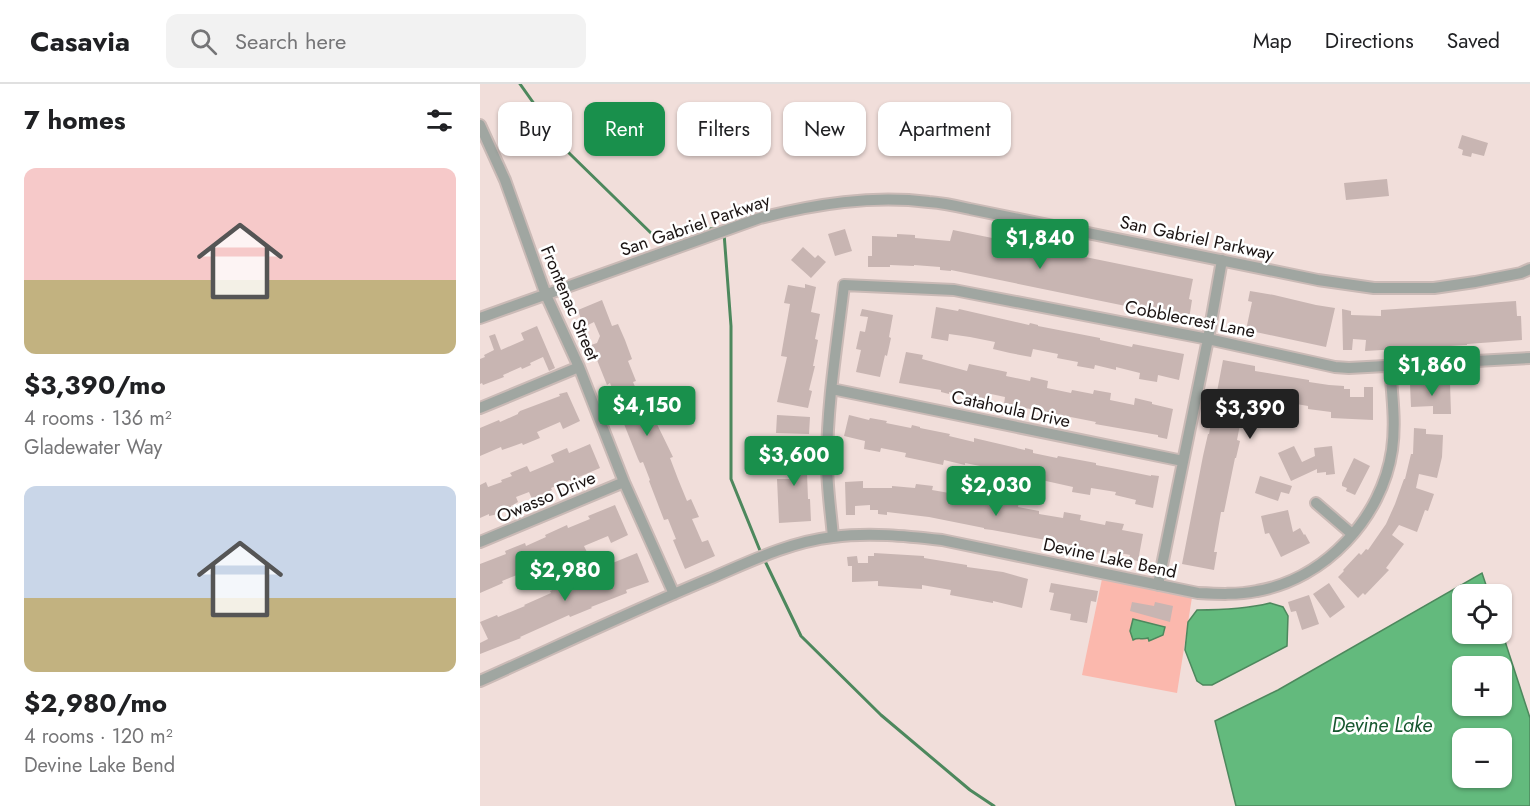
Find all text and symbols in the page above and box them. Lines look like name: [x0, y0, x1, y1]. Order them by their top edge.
search box: [166, 14, 586, 68]
text: Casavia: [30, 21, 130, 62]
icon: search: [187, 25, 220, 58]
text: Search here: [235, 25, 346, 57]
text: Map: [1253, 26, 1292, 56]
text: Directions: [1325, 26, 1414, 56]
text: Saved: [1447, 26, 1500, 56]
text: 7 homes: [24, 101, 126, 139]
chip: Buy: [498, 102, 572, 156]
chip: Rent: [584, 102, 665, 156]
chip: Filters: [677, 102, 771, 156]
chip: New: [783, 102, 866, 156]
chip: Apartment: [878, 102, 1011, 156]
icon: filters: [423, 104, 456, 137]
street label: San Gabriel Parkway: [617, 187, 774, 263]
icon: home: [186, 207, 294, 315]
street label: San Gabriel Parkway: [1118, 209, 1277, 267]
pin: $1,840: [991, 219, 1089, 270]
text: $1,840: [1006, 224, 1074, 253]
street label: Frontenac Street: [534, 242, 606, 365]
street label: Cobblecrest Lane: [1123, 294, 1257, 344]
pin: $1,860: [1383, 346, 1481, 397]
text: $1,860: [1398, 351, 1466, 380]
text: $3,390/mo: [24, 366, 166, 404]
street label: Catahoula Drive: [949, 384, 1073, 434]
pin: $4,150: [598, 386, 696, 437]
pin: $3,390: [1201, 389, 1299, 440]
text: $4,150: [612, 391, 682, 420]
text: $3,390: [1215, 394, 1285, 423]
text: 4 rooms · 136 m²: [24, 404, 172, 433]
text: Gladewater Way: [24, 433, 162, 462]
pin: $3,600: [745, 436, 843, 487]
text: $3,600: [759, 441, 829, 470]
street label: Owasso Drive: [493, 464, 599, 530]
pin: $2,030: [947, 466, 1045, 517]
text: $2,030: [961, 471, 1031, 500]
icon: home: [186, 525, 294, 633]
street label: Devine Lake Bend: [1041, 531, 1179, 585]
pin: $2,980: [516, 551, 614, 602]
text: $2,980: [529, 556, 601, 585]
map controls: [1452, 584, 1512, 788]
button: locate: [1452, 584, 1512, 644]
button: +: [1452, 656, 1512, 716]
text: $2,980/mo: [24, 684, 167, 722]
water label: Devine Lake: [1332, 711, 1432, 740]
text: 4 rooms · 120 m²: [24, 722, 173, 751]
button: −: [1452, 728, 1512, 788]
text: Devine Lake Bend: [24, 751, 175, 780]

